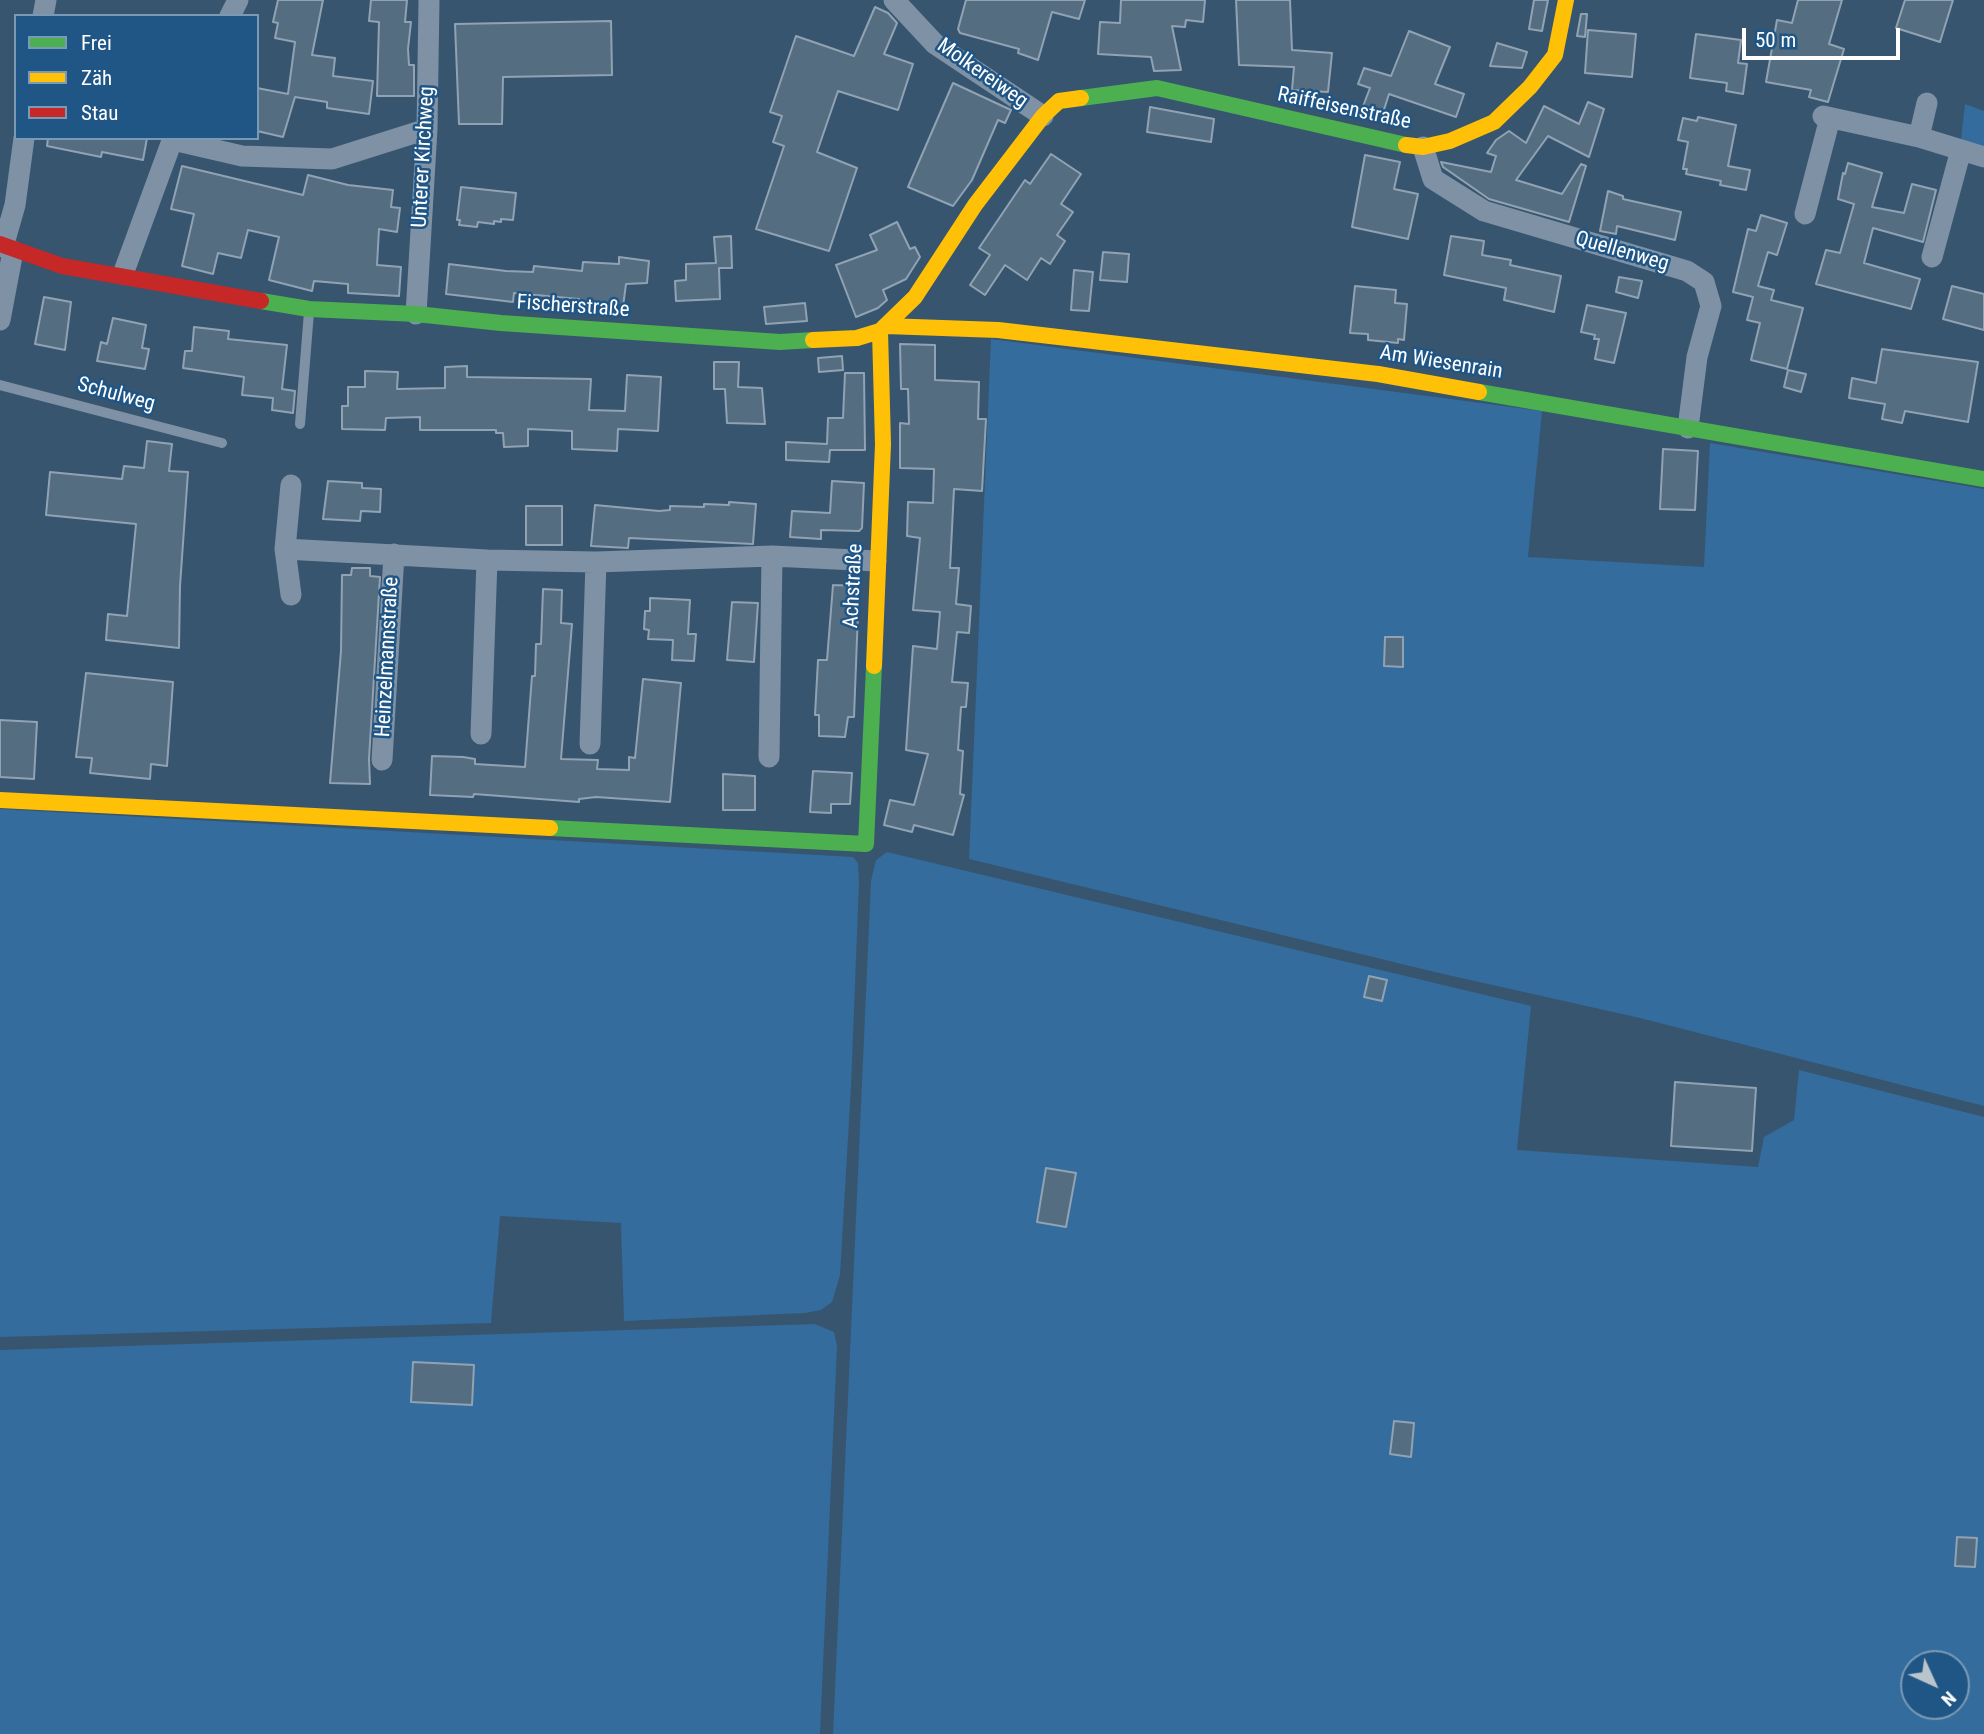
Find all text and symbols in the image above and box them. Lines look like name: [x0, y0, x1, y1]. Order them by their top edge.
legend: [14, 14, 259, 140]
scale bar: [1746, 14, 1904, 58]
text: 50 m: [1755, 28, 1796, 52]
text: Frei: [81, 31, 112, 55]
street label: Molkereiweg: [932, 34, 1032, 114]
text: Zäh: [81, 66, 112, 90]
street label: Raiffeisenstraße: [1275, 83, 1413, 135]
street label: Unterer Kirchweg: [408, 86, 440, 228]
text: Stau: [81, 101, 118, 125]
street label: Quellenweg: [1572, 227, 1672, 277]
street label: Fischerstraße: [516, 290, 630, 324]
street label: Am Wiesenrain: [1378, 341, 1504, 385]
street label: Schulweg: [74, 373, 158, 417]
street label: Achstraße: [839, 543, 869, 629]
street label: Heinzelmannstraße: [371, 576, 405, 738]
north arrow: [1900, 1650, 1970, 1720]
text: N: [1937, 1687, 1961, 1711]

